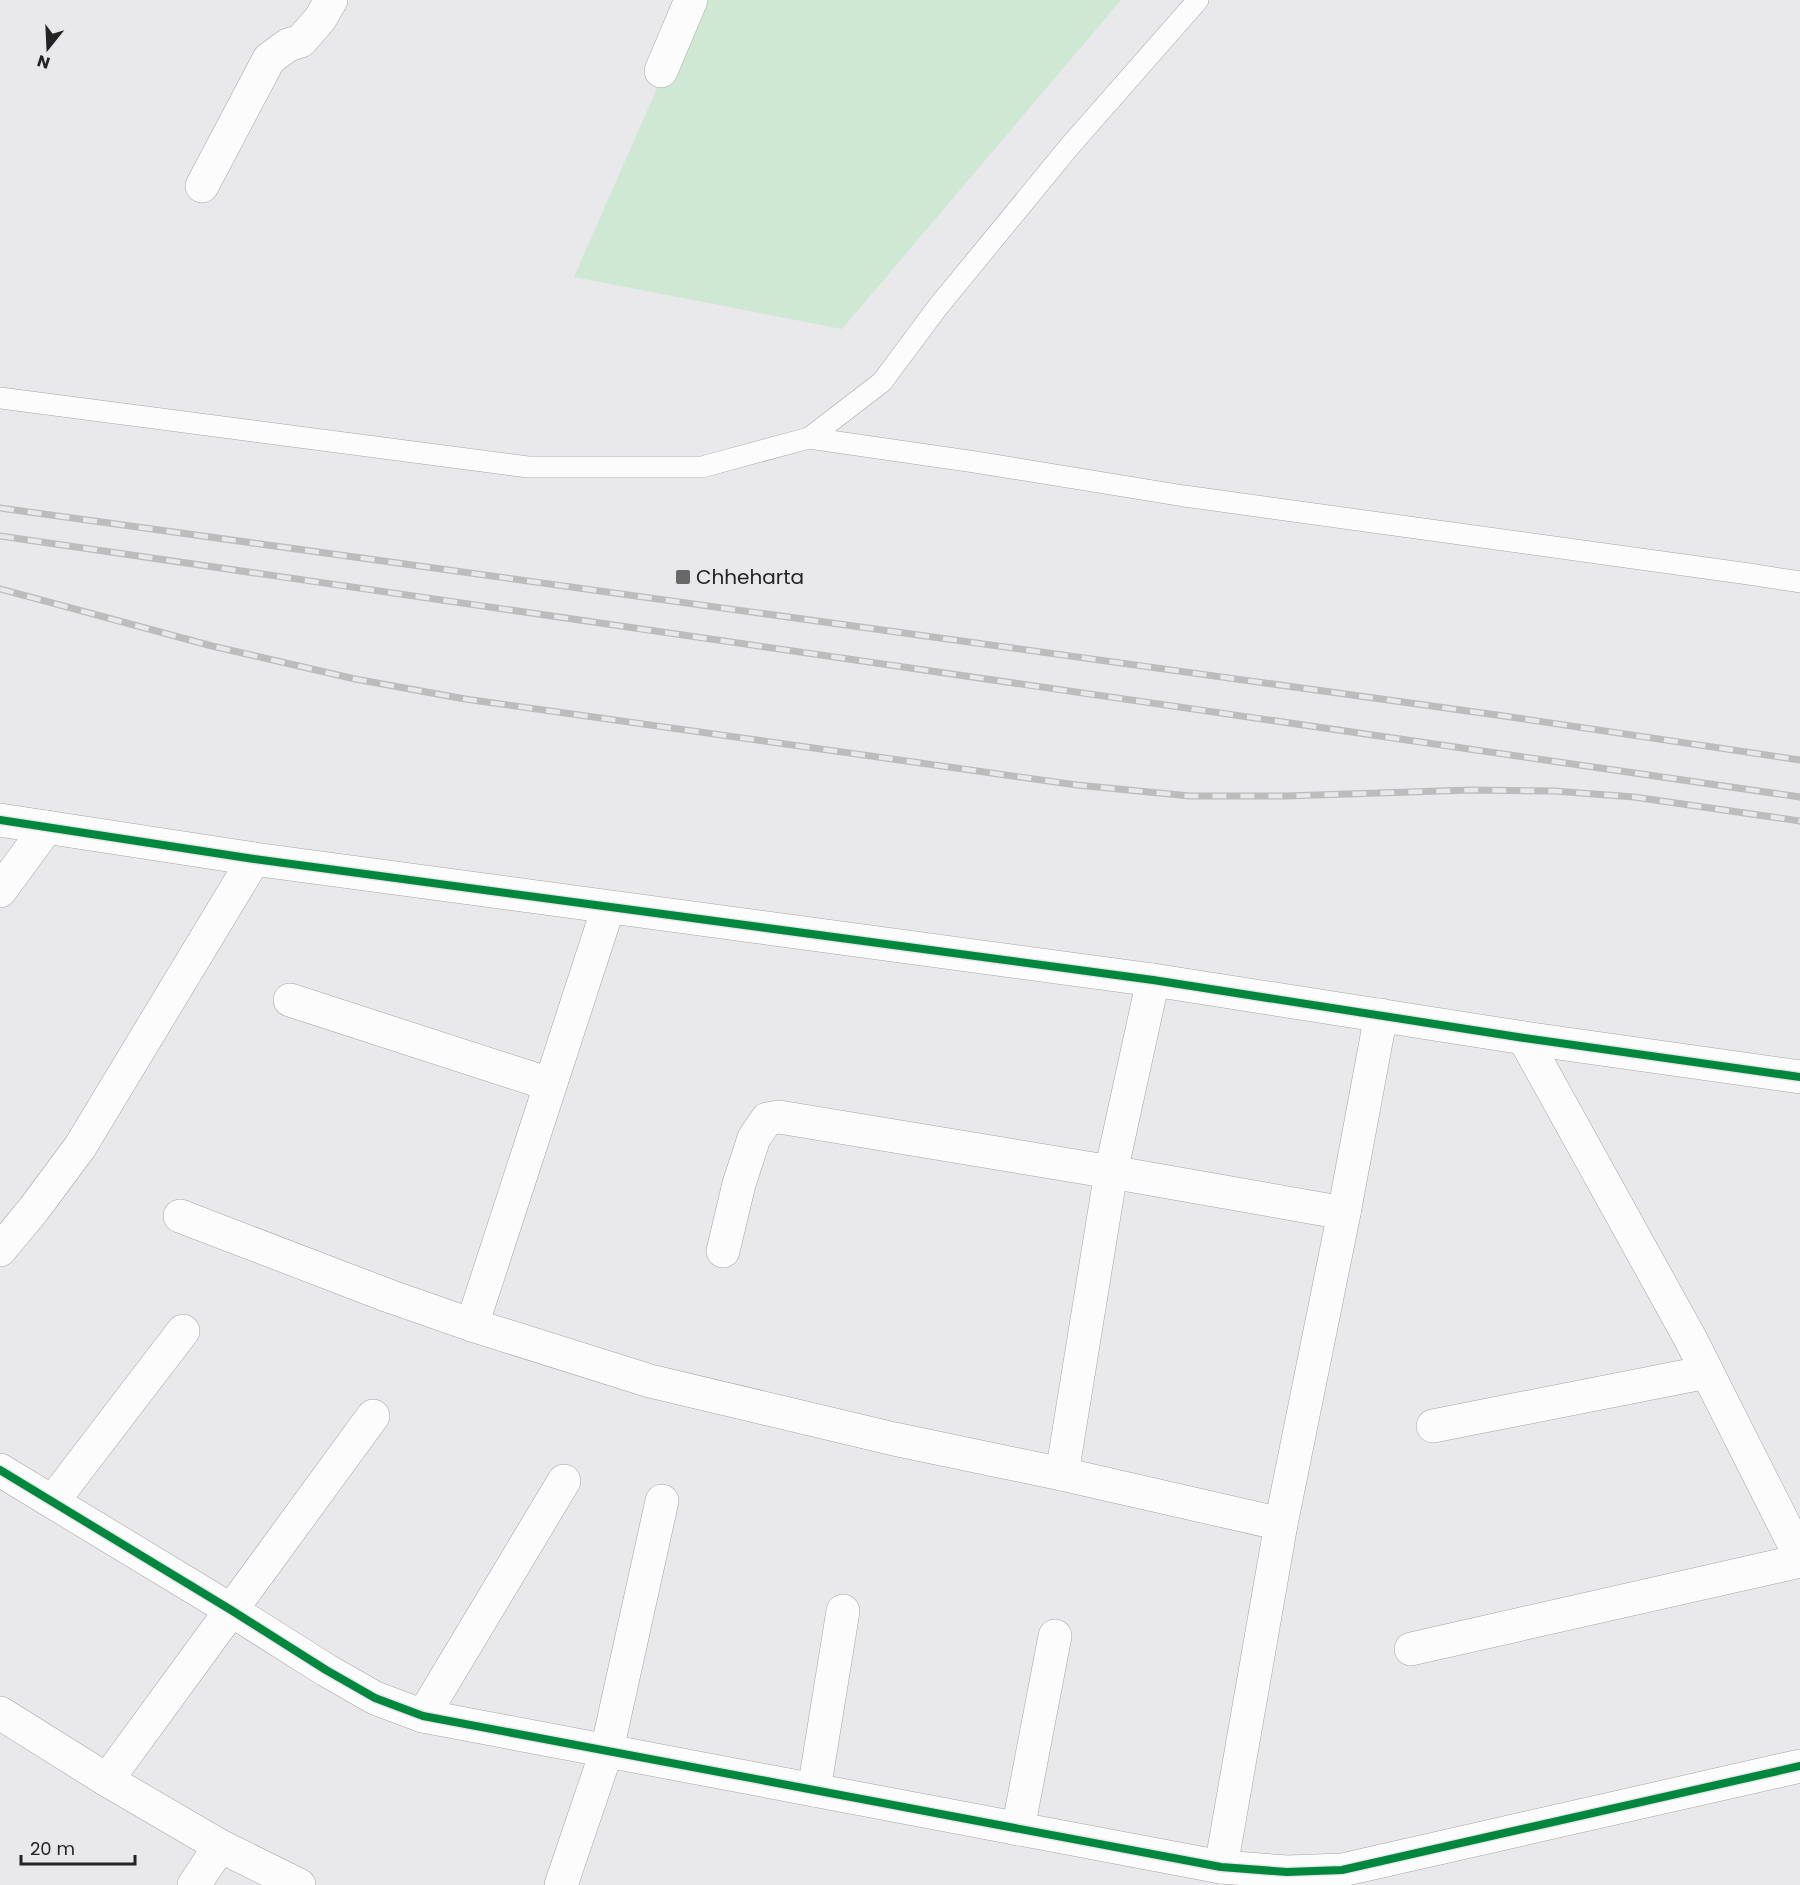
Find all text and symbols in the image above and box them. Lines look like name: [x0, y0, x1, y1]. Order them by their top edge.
north arrow: [18, 18, 78, 78]
text: N: [34, 49, 53, 75]
place label: Chheharta: [696, 563, 804, 591]
marker: Chheharta: [674, 568, 692, 586]
scale bar: [21, 1828, 135, 1866]
text: 20 m: [30, 1836, 75, 1861]

